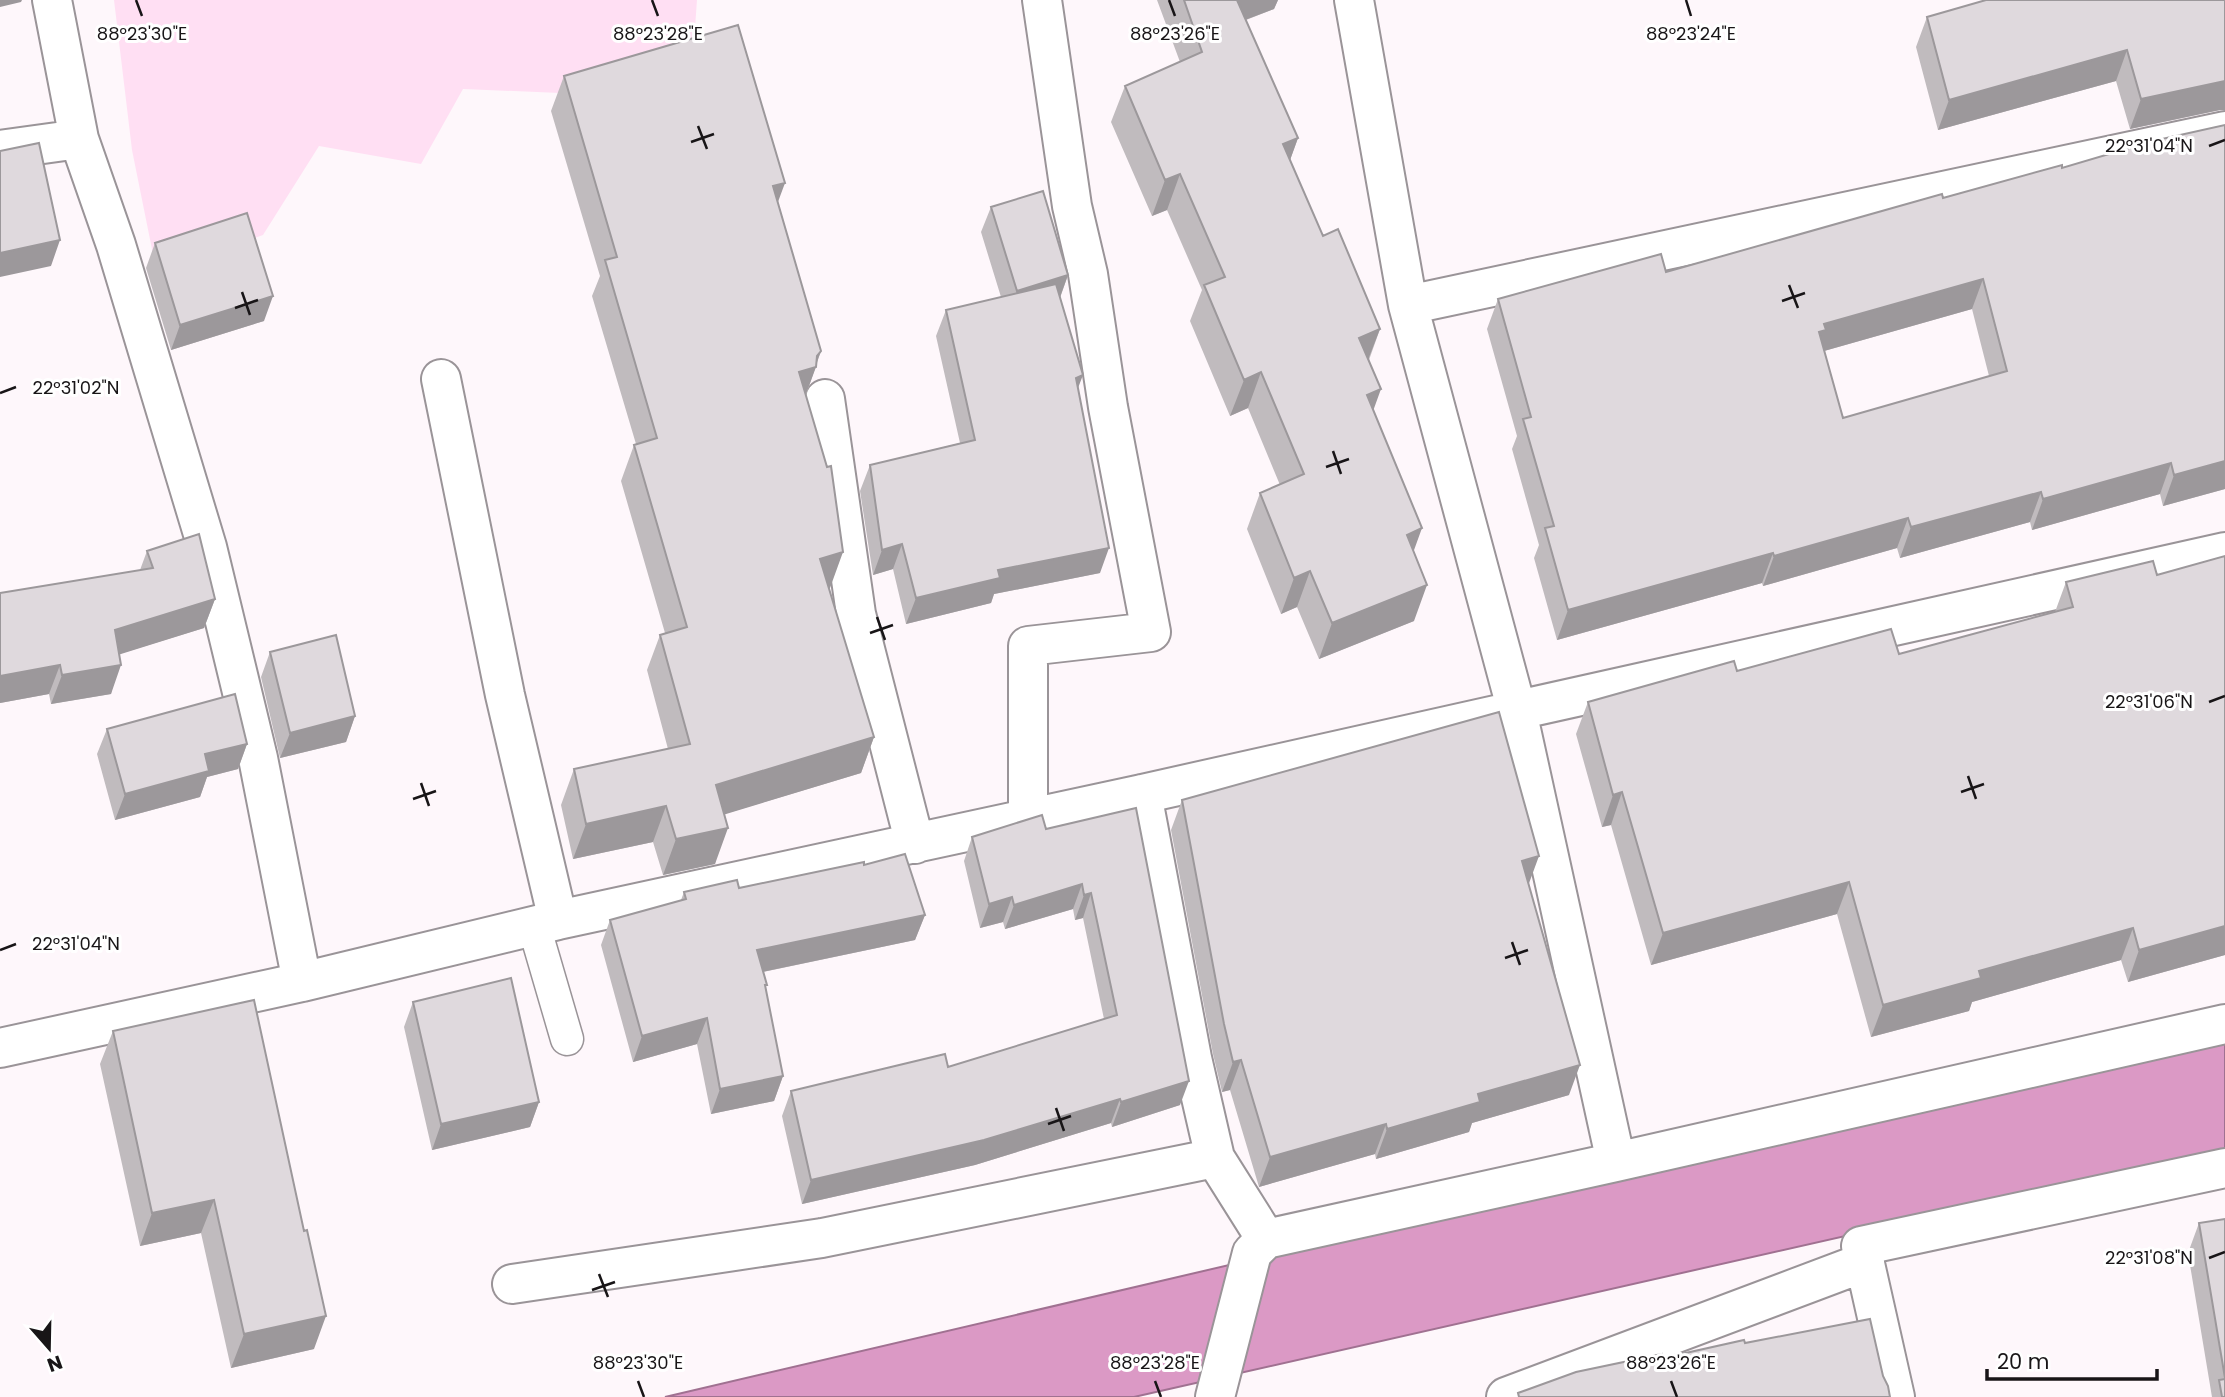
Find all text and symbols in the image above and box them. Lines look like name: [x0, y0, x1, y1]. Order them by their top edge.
text: 88°23'30"E: [97, 21, 187, 46]
text: 88°23'28"E: [613, 21, 703, 46]
text: 88°23'26"E: [1130, 21, 1220, 46]
text: 88°23'24"E: [1646, 21, 1736, 46]
text: 22°31'04"N: [2105, 133, 2193, 158]
text: 22°31'02"N: [33, 375, 119, 400]
text: 22°31'06"N: [2105, 689, 2193, 714]
text: 22°31'04"N: [32, 931, 120, 956]
text: 22°31'08"N: [2105, 1245, 2193, 1270]
north arrow: [14, 1313, 84, 1383]
scale bar: [1987, 1338, 2157, 1382]
text: 20 m: [1997, 1347, 2050, 1376]
text: N: [43, 1348, 66, 1379]
text: 88°23'30"E: [593, 1350, 683, 1375]
text: 88°23'28"E: [1110, 1350, 1200, 1375]
text: 88°23'26"E: [1626, 1350, 1716, 1375]

